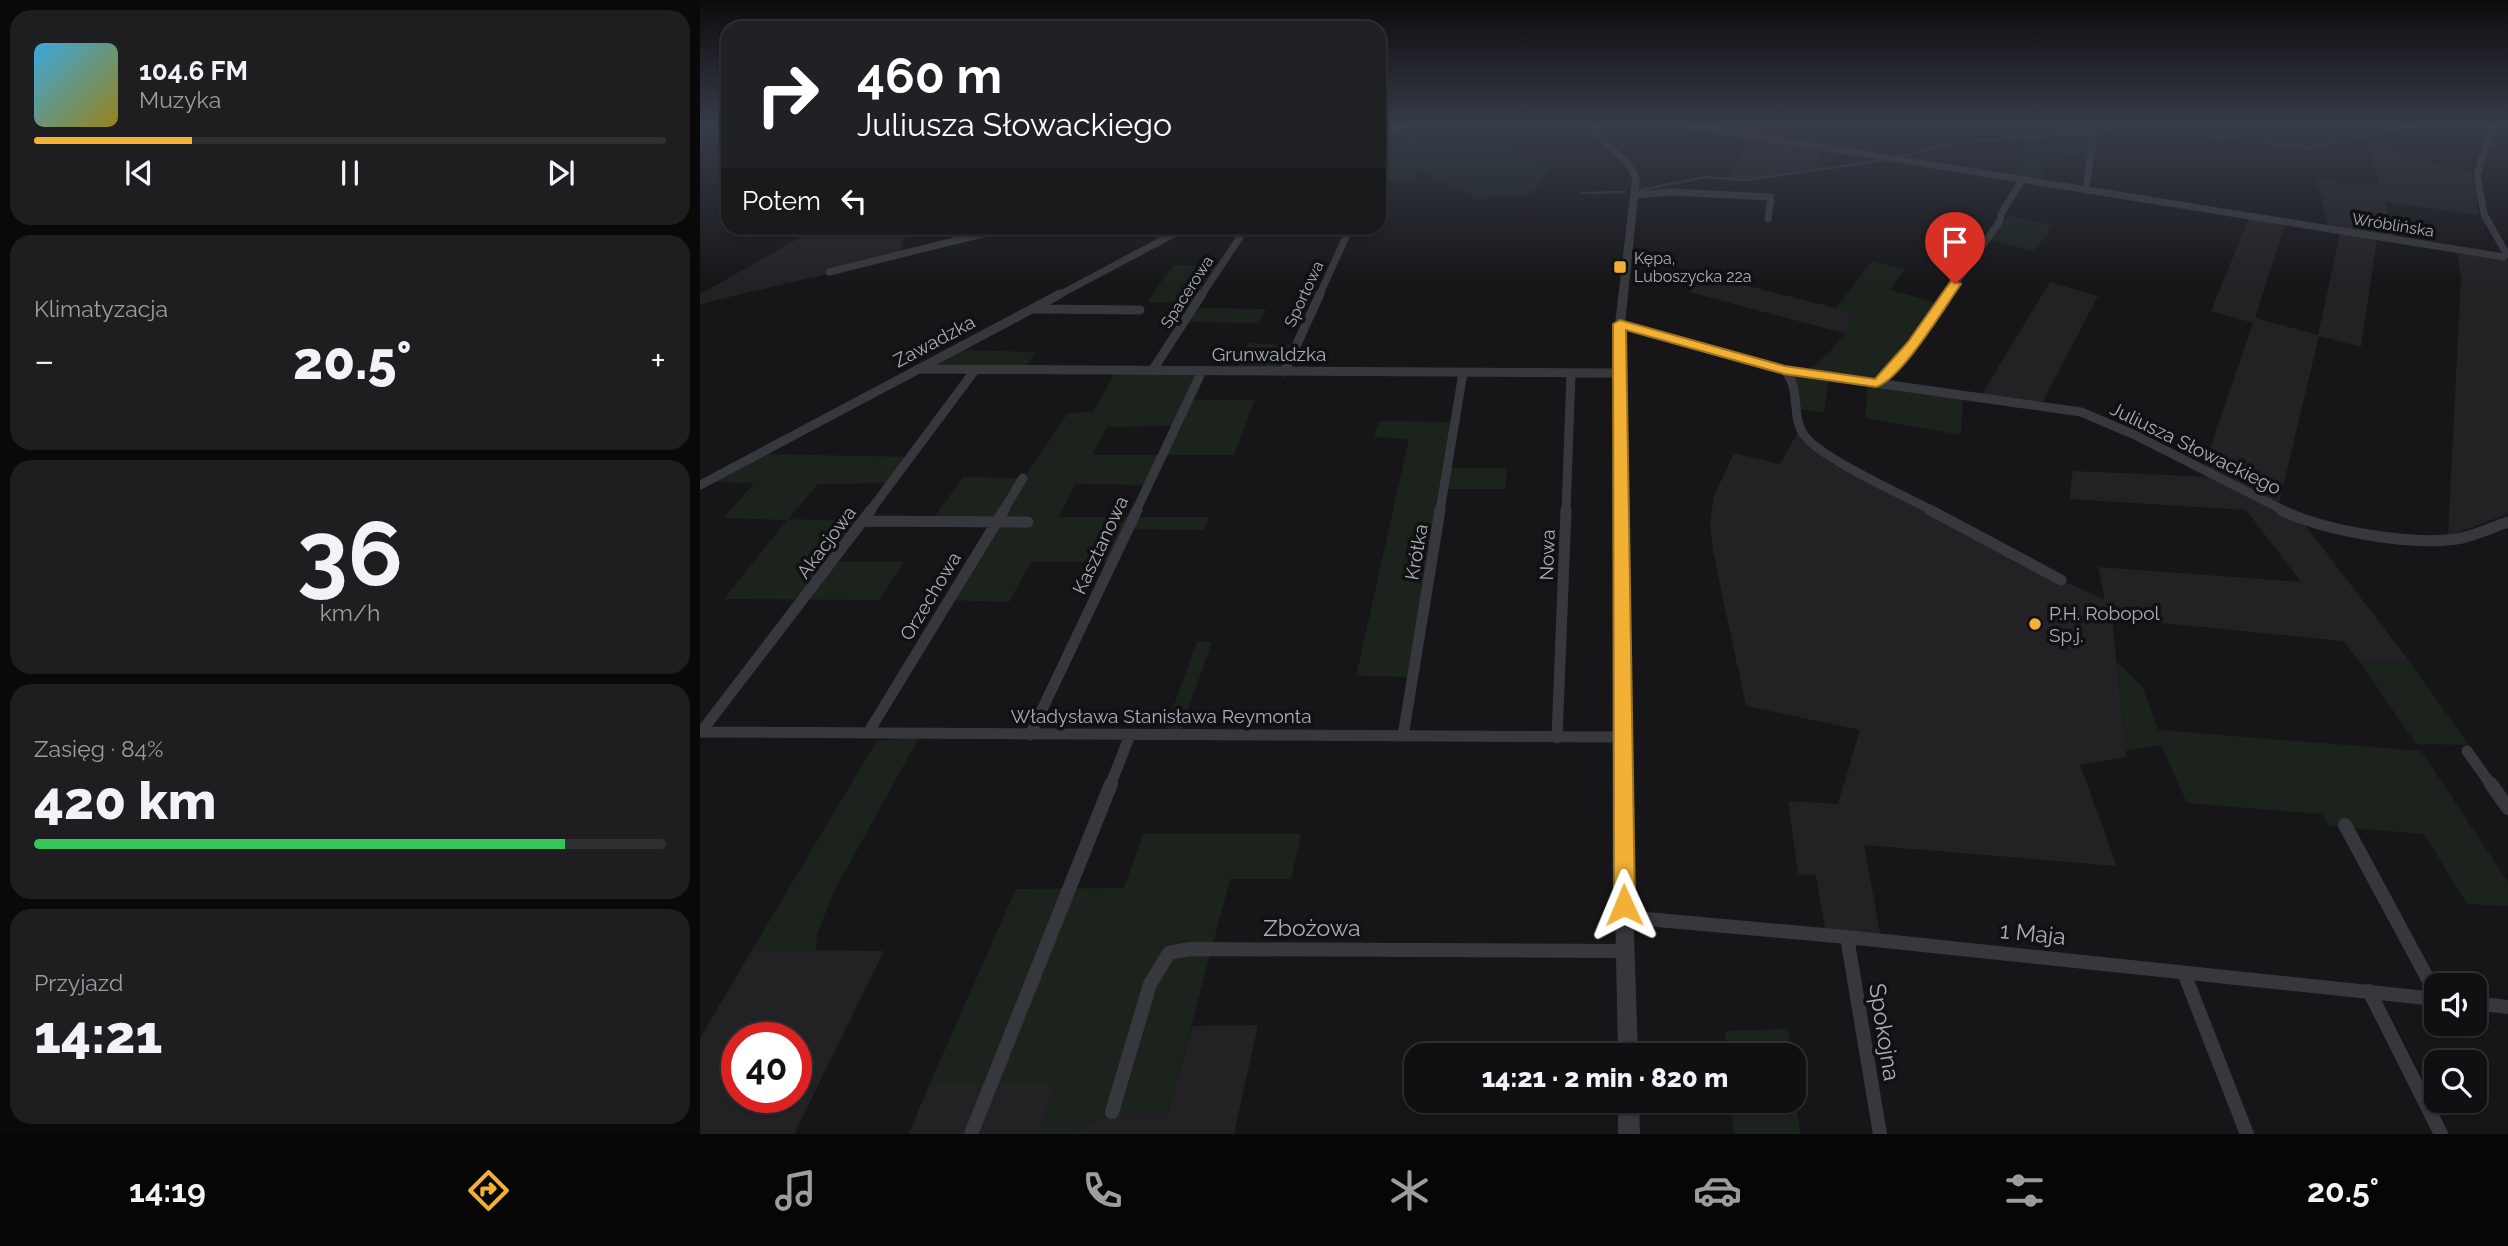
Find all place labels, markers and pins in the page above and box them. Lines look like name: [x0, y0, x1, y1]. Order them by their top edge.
pin: [1925, 212, 1985, 284]
place label: Kępa, Luboszycka 22a: [1634, 249, 1752, 286]
marker: Kępa, Luboszycka 22a: [1612, 259, 1628, 275]
place label: P.H. Robopol Sp.j.: [2049, 602, 2161, 646]
marker: P.H. Robopol Sp.j.: [2027, 616, 2043, 632]

